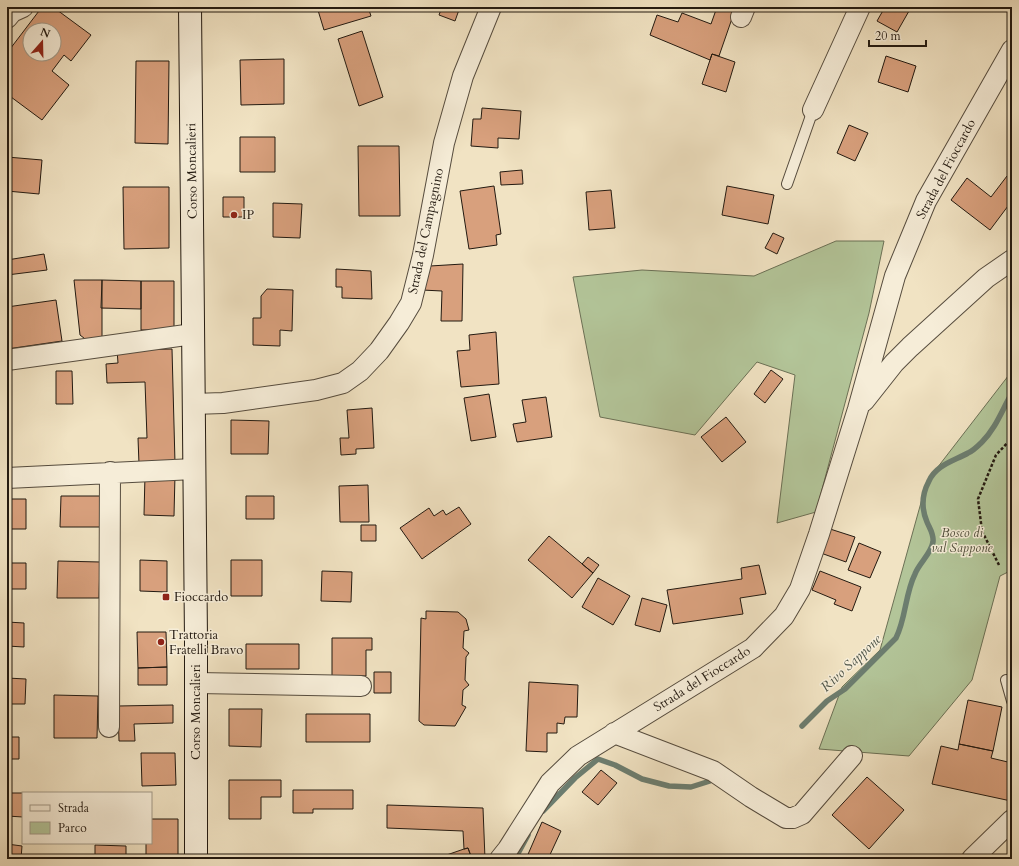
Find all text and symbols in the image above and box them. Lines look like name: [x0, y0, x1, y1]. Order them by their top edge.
north arrow: [22, 22, 62, 62]
scale bar: [869, 22, 926, 48]
text: N: [38, 24, 53, 42]
text: 20 m: [875, 28, 902, 44]
street label: Strada del Fioccardo: [912, 116, 980, 222]
street label: Corso Moncalieri: [182, 122, 202, 219]
street label: Strada del Campagnino: [404, 166, 448, 296]
place label: IP: [242, 206, 254, 224]
marker: IP: [229, 210, 239, 220]
park label: Bosco di val Sappone: [932, 524, 993, 557]
place label: Fioccardo: [174, 588, 228, 606]
marker: Fioccardo: [161, 592, 171, 602]
place label: Trattoria Fratelli Bravo: [169, 626, 243, 659]
water label: Rivo Sappone: [817, 630, 886, 696]
marker: Trattoria Fratelli Bravo: [156, 637, 166, 647]
street label: Strada del Fioccardo: [650, 642, 754, 716]
street label: Corso Moncalieri: [187, 664, 205, 760]
legend: [22, 792, 152, 844]
text: Strada: [58, 800, 90, 816]
text: Parco: [58, 820, 87, 836]

